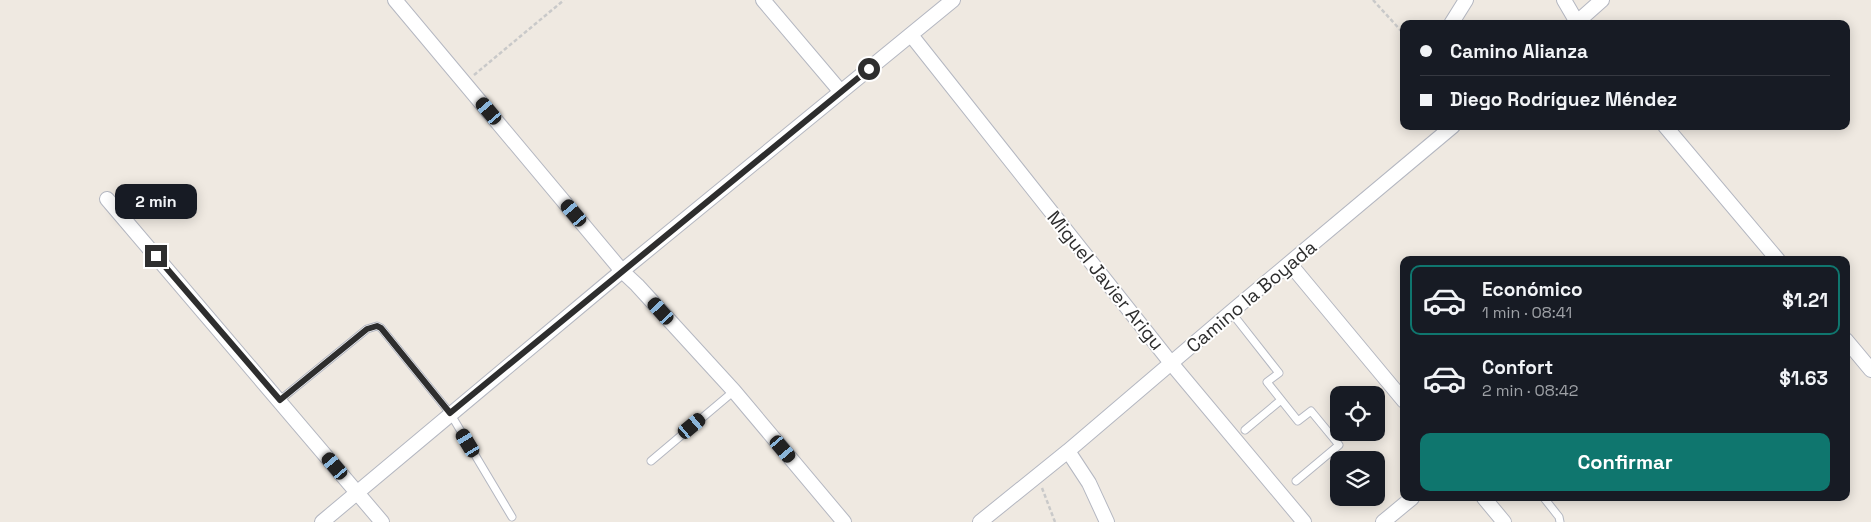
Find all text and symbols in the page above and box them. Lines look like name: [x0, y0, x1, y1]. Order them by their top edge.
text: Camino Alianza: [1450, 39, 1588, 64]
route start: [858, 58, 880, 80]
text: Diego Rodríguez Méndez: [1450, 87, 1677, 112]
car: [473, 95, 504, 127]
callout: 2 min: [115, 184, 197, 218]
text: 2 min: [135, 191, 177, 212]
car: [558, 197, 589, 229]
street label: Miguel Javier Arigu: [1042, 205, 1170, 355]
street label: Camino la Boyada: [1181, 235, 1322, 358]
route end: [145, 245, 167, 267]
text: Económico: [1482, 277, 1583, 302]
icon: car: [1422, 278, 1467, 323]
text: $1.21: [1782, 288, 1828, 313]
car: [645, 295, 676, 327]
text: 1 min · 08:41: [1482, 302, 1572, 323]
text: Confort: [1482, 355, 1553, 380]
icon: car: [1422, 356, 1467, 401]
text: $1.63: [1779, 366, 1828, 391]
text: 2 min · 08:42: [1482, 380, 1578, 401]
map controls: [1330, 386, 1385, 506]
button: locate: [1330, 386, 1385, 441]
car: [675, 411, 708, 441]
car: [453, 426, 482, 460]
car: [767, 433, 798, 465]
button: Confirmar: [1420, 433, 1830, 491]
car: [319, 450, 350, 482]
button: layers: [1330, 451, 1385, 506]

